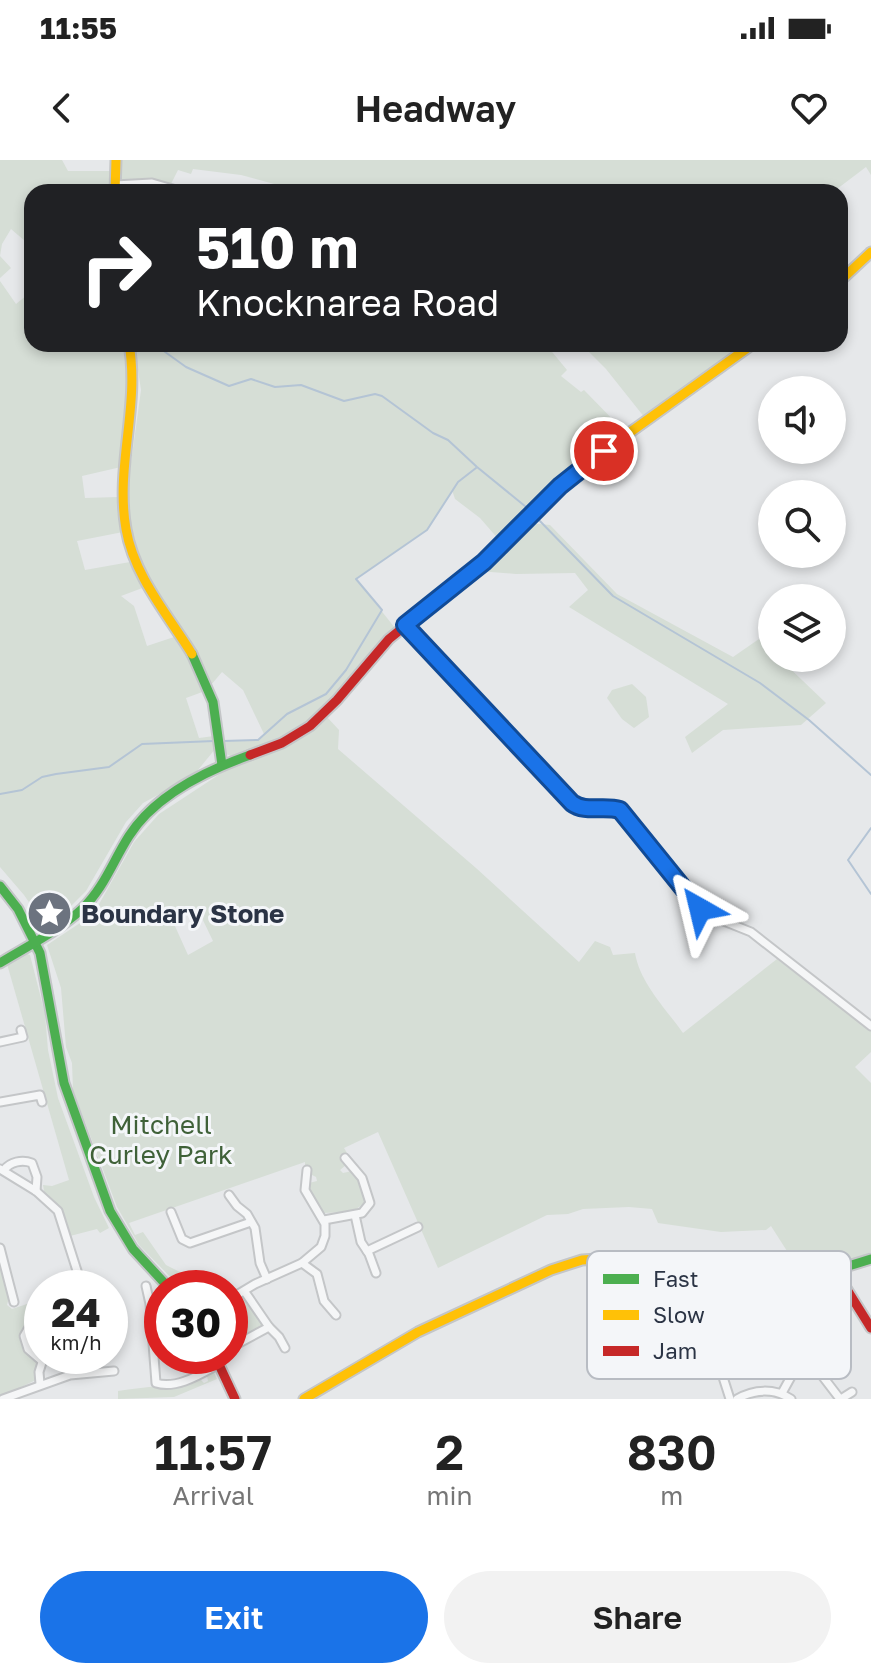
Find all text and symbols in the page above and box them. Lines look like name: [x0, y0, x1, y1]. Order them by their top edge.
text: 11:55: [40, 10, 117, 46]
icon: back: [40, 86, 84, 130]
icon: heart: [787, 86, 831, 130]
text: Headway: [355, 87, 516, 130]
text: 510 m: [196, 213, 358, 280]
icon: right: [64, 216, 168, 320]
text: Knocknarea Road: [196, 281, 499, 324]
map controls: [758, 376, 846, 672]
button: sound: [758, 376, 846, 464]
pin: [570, 417, 638, 485]
icon: arrive: [582, 429, 626, 473]
button: search: [758, 480, 846, 568]
button: layers: [758, 584, 846, 672]
position arrow: [658, 867, 742, 951]
place icon: Boundary Stone: [26, 890, 74, 938]
place label: Boundary Stone: [81, 898, 284, 929]
park label: Mitchell Curley Park: [89, 1109, 233, 1170]
legend: [587, 1251, 851, 1379]
text: Fast: [653, 1265, 699, 1292]
speed limit sign: 30: [144, 1270, 248, 1374]
text: 24: [51, 1288, 101, 1336]
text: Slow: [653, 1301, 705, 1328]
text: km/h: [51, 1330, 101, 1354]
text: Jam: [653, 1337, 697, 1364]
text: 11:57: [154, 1423, 272, 1481]
text: 2: [435, 1423, 464, 1481]
text: 830: [627, 1423, 717, 1481]
text: Arrival: [173, 1480, 254, 1511]
text: min: [427, 1480, 473, 1511]
text: m: [660, 1480, 683, 1511]
button: Exit: [40, 1571, 428, 1663]
button: Share: [444, 1571, 831, 1663]

